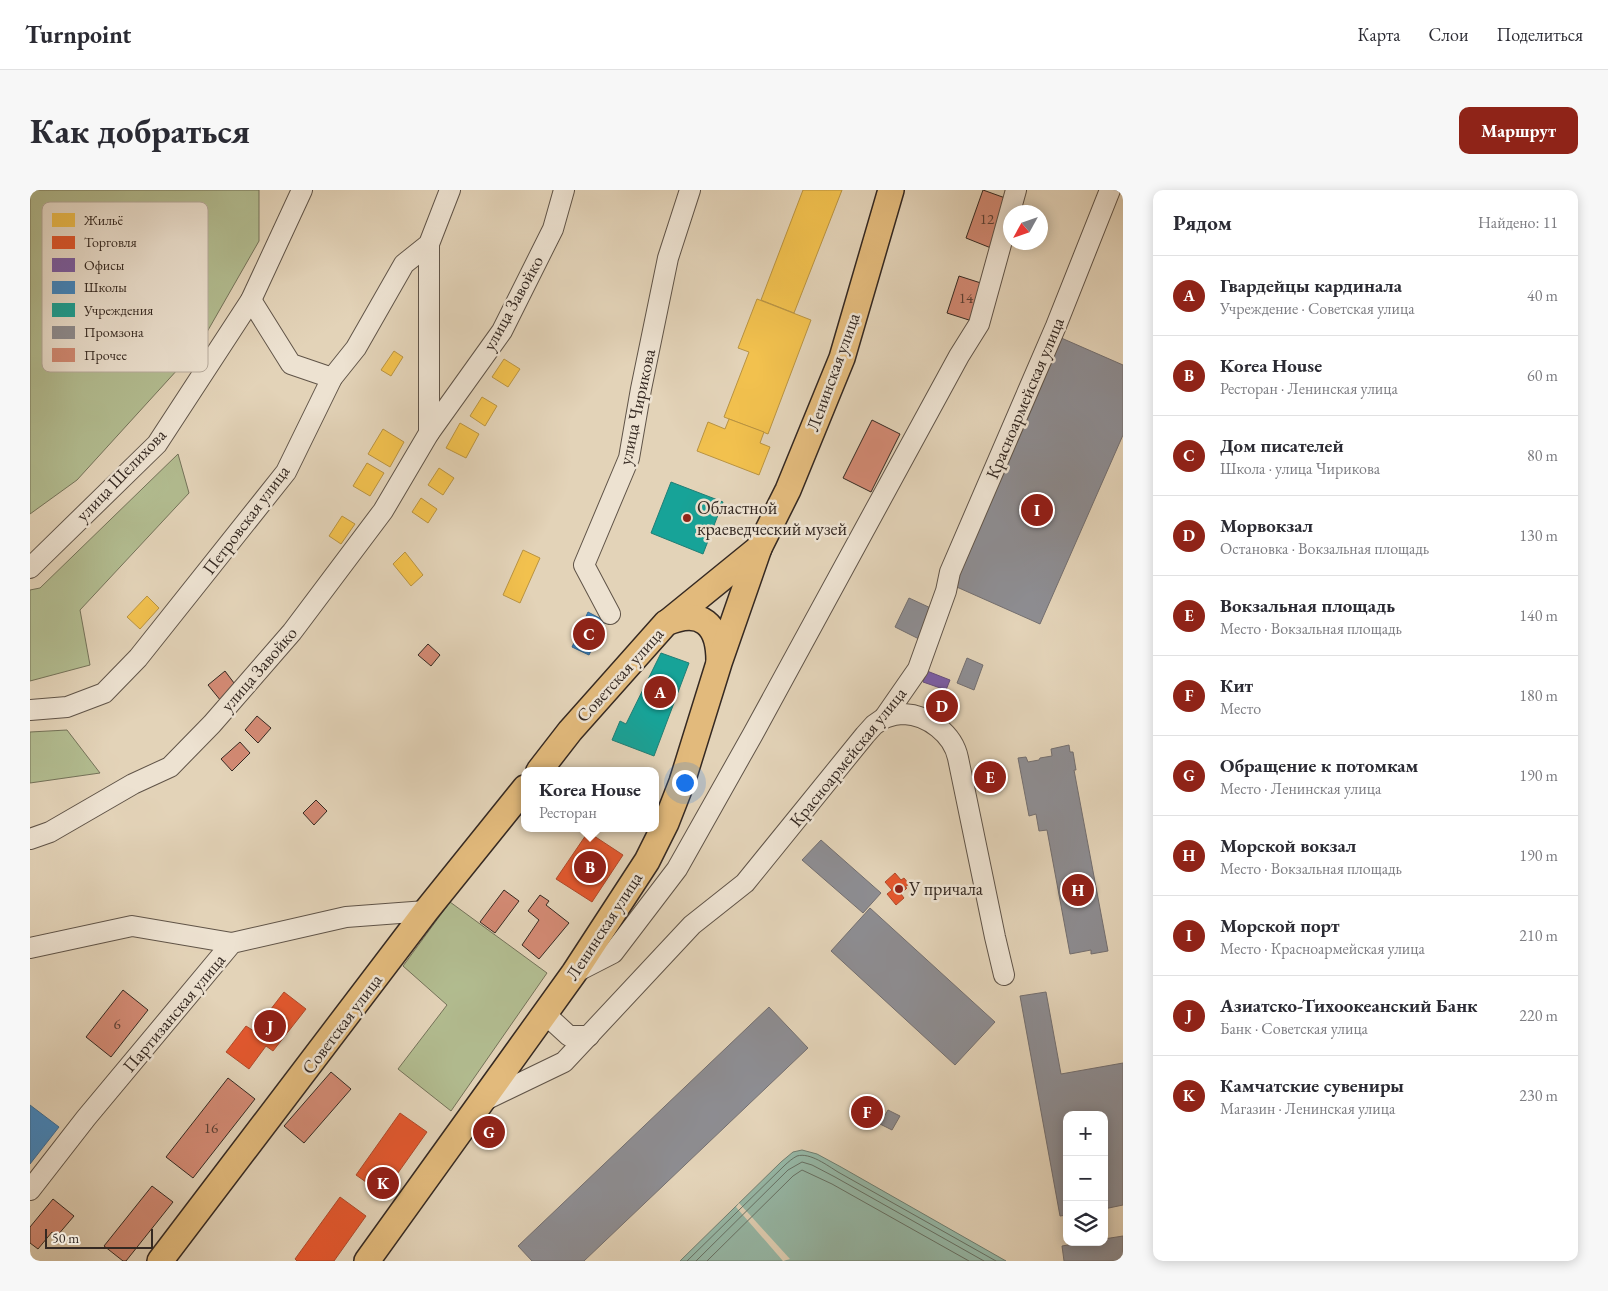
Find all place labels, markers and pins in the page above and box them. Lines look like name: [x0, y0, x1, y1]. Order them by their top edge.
pin: I: [1021, 491, 1053, 529]
place label: Областной краеведческий музей: [697, 496, 848, 540]
marker: Областной краеведческий музей: [681, 512, 693, 524]
pin: C: [573, 615, 605, 653]
pin: A: [644, 673, 676, 711]
pin: D: [926, 687, 958, 725]
pin: E: [974, 758, 1006, 796]
pin: B: [574, 848, 606, 886]
pin: H: [1062, 871, 1094, 909]
place label: У причала: [908, 877, 984, 900]
marker: У причала: [893, 883, 905, 895]
pin: J: [254, 1007, 286, 1045]
pin: F: [851, 1093, 883, 1131]
pin: G: [473, 1113, 505, 1151]
pin: K: [367, 1164, 399, 1202]

